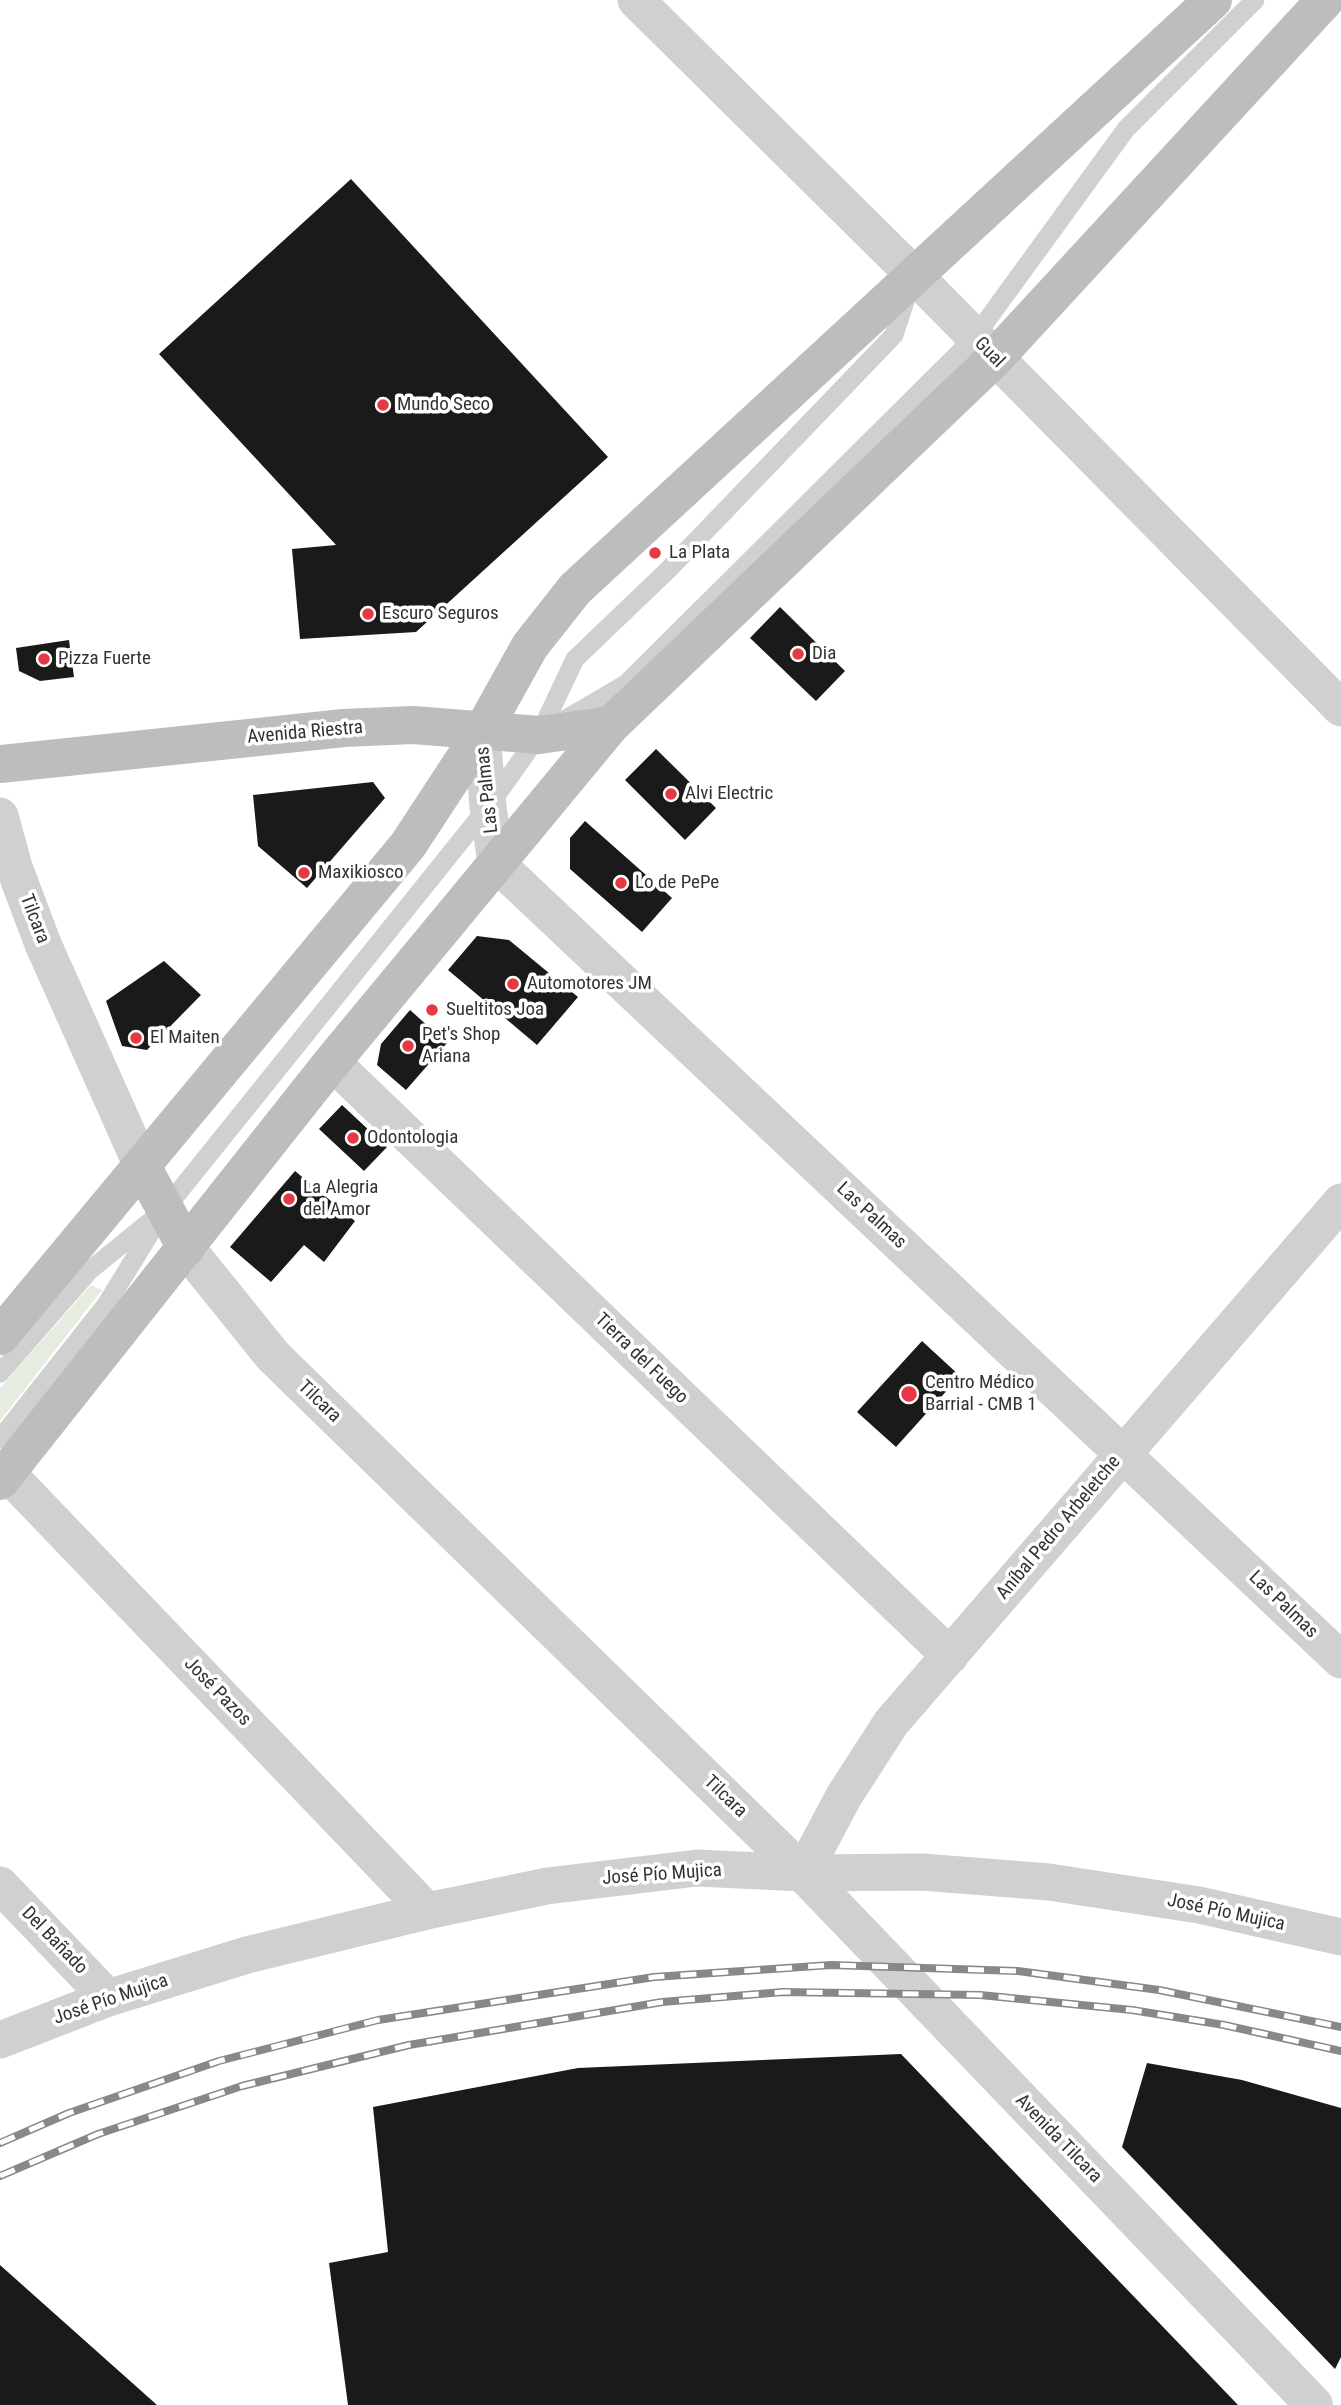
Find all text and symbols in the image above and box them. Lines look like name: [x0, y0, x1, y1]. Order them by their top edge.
street label: Gual: [969, 333, 1009, 373]
place label: Mundo Seco: [397, 394, 490, 416]
marker: Mundo Seco: [375, 397, 391, 413]
place label: La Plata: [669, 542, 730, 564]
marker: La Plata: [647, 545, 663, 561]
place label: Escuro Seguros: [382, 603, 499, 625]
marker: Escuro Seguros: [360, 606, 376, 622]
place label: Dia: [812, 643, 836, 665]
marker: Dia: [790, 646, 806, 662]
place label: Pizza Fuerte: [58, 648, 151, 670]
marker: Pizza Fuerte: [36, 651, 52, 667]
street label: Avenida Riestra: [246, 717, 364, 749]
street label: Las Palmas: [472, 745, 504, 835]
place label: Alvi Electric: [685, 783, 773, 805]
marker: Alvi Electric: [663, 786, 679, 802]
place label: Maxikiosco: [318, 862, 404, 884]
marker: Maxikiosco: [296, 865, 312, 881]
place label: Lo de PePe: [635, 872, 719, 894]
marker: Lo de PePe: [613, 875, 629, 891]
street label: Tilcara: [14, 891, 54, 947]
place label: Automotores JM: [527, 973, 652, 995]
marker: Automotores JM: [505, 976, 521, 992]
place label: Sueltitos Joa: [446, 999, 544, 1021]
marker: Sueltitos Joa: [424, 1002, 440, 1018]
place label: Pet's Shop Ariana: [422, 1024, 500, 1068]
place label: El Maiten: [150, 1027, 220, 1049]
marker: El Maiten: [128, 1030, 144, 1046]
marker: Pet's Shop Ariana: [400, 1038, 416, 1054]
place label: Odontologia: [367, 1127, 458, 1149]
marker: Odontologia: [345, 1130, 361, 1146]
place label: La Alegria del Amor: [303, 1177, 378, 1221]
street label: Las Palmas: [831, 1178, 911, 1254]
marker: La Alegria del Amor: [281, 1191, 297, 1207]
street label: Tierra del Fuego: [590, 1309, 692, 1409]
place label: Centro Médico Barrial - CMB 1: [925, 1372, 1037, 1416]
street label: Tilcara: [293, 1376, 345, 1428]
marker: Centro Médico Barrial - CMB 1: [899, 1384, 919, 1404]
street label: Aníbal Pedro Arbeletche: [992, 1451, 1126, 1605]
street label: Las Palmas: [1244, 1567, 1322, 1643]
street label: José Pazos: [179, 1653, 255, 1731]
street label: Tilcara: [699, 1771, 751, 1823]
street label: José Pío Mujica: [602, 1859, 722, 1891]
street label: José Pío Mujica: [1165, 1889, 1287, 1937]
street label: Del Bañado: [16, 1902, 92, 1980]
street label: José Pío Mujica: [51, 1970, 171, 2030]
street label: Avenida Tilcara: [1010, 2090, 1106, 2188]

